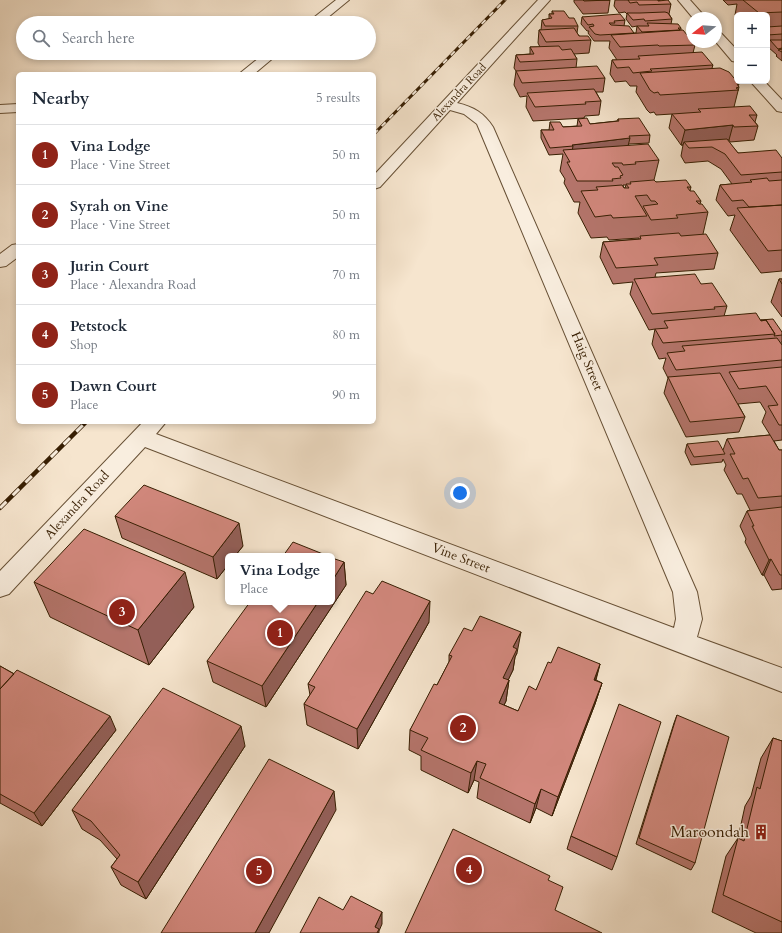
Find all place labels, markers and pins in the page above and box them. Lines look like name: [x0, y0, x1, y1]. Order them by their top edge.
pin: 3: [109, 597, 135, 627]
pin: 1: [267, 618, 293, 648]
pin: 2: [450, 713, 476, 743]
place label: Maroondah: [671, 821, 749, 843]
building icon: Maroondah: [752, 823, 770, 841]
pin: 4: [456, 855, 482, 885]
pin: 5: [246, 856, 272, 886]

